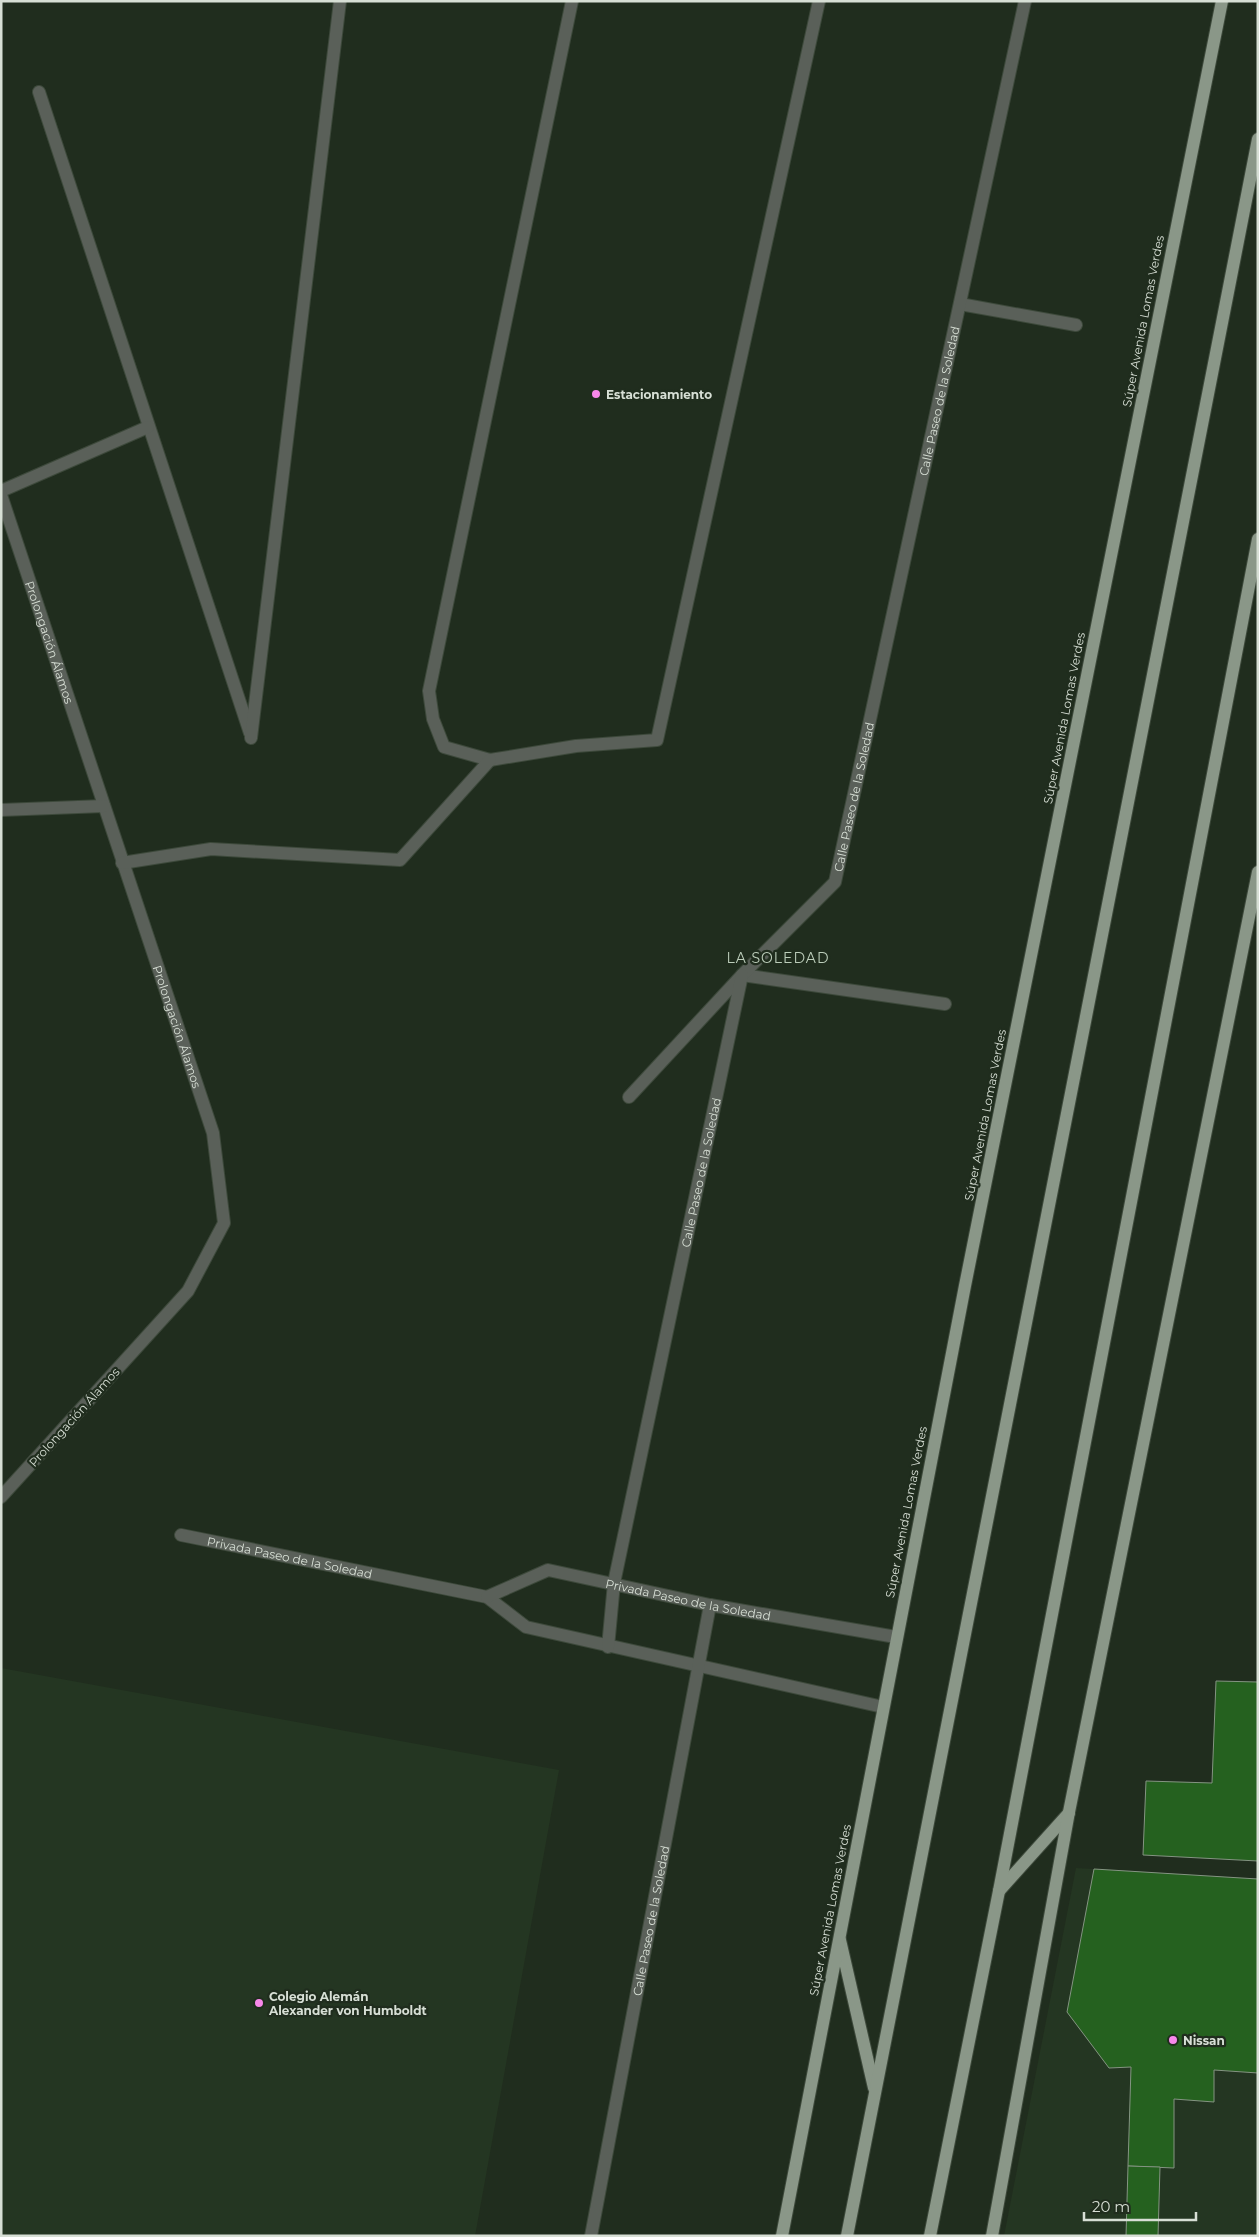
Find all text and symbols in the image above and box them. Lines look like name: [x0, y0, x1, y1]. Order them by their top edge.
street label: Súper Avenida Lomas Verdes: [1119, 234, 1167, 408]
street label: Calle Paseo de la Soledad: [915, 325, 962, 477]
place label: Estacionamiento: [606, 387, 712, 402]
marker: Estacionamiento: [590, 388, 602, 400]
street label: Prolongación Álamos: [22, 579, 77, 706]
street label: Súper Avenida Lomas Verdes: [1040, 631, 1088, 805]
street label: Calle Paseo de la Soledad: [830, 721, 877, 873]
district label: LA SOLEDAD: [727, 949, 829, 967]
street label: Prolongación Álamos: [150, 963, 205, 1090]
street label: Súper Avenida Lomas Verdes: [961, 1028, 1009, 1202]
street label: Calle Paseo de la Soledad: [677, 1096, 724, 1248]
street label: Prolongación Álamos: [25, 1364, 123, 1470]
street label: Súper Avenida Lomas Verdes: [882, 1425, 930, 1599]
street label: Privada Paseo de la Soledad: [206, 1533, 374, 1581]
street label: Privada Paseo de la Soledad: [604, 1575, 772, 1623]
street label: Súper Avenida Lomas Verdes: [806, 1823, 854, 1997]
street label: Calle Paseo de la Soledad: [629, 1844, 672, 1997]
place label: Colegio Alemán Alexander von Humboldt: [268, 1989, 428, 2018]
marker: Colegio Alemán Alexander von Humboldt: [253, 1997, 265, 2009]
place label: Nissan: [1183, 2033, 1225, 2048]
marker: Nissan: [1167, 2034, 1179, 2046]
scale bar: [1084, 2190, 1196, 2222]
text: 20 m: [1092, 2197, 1130, 2216]

